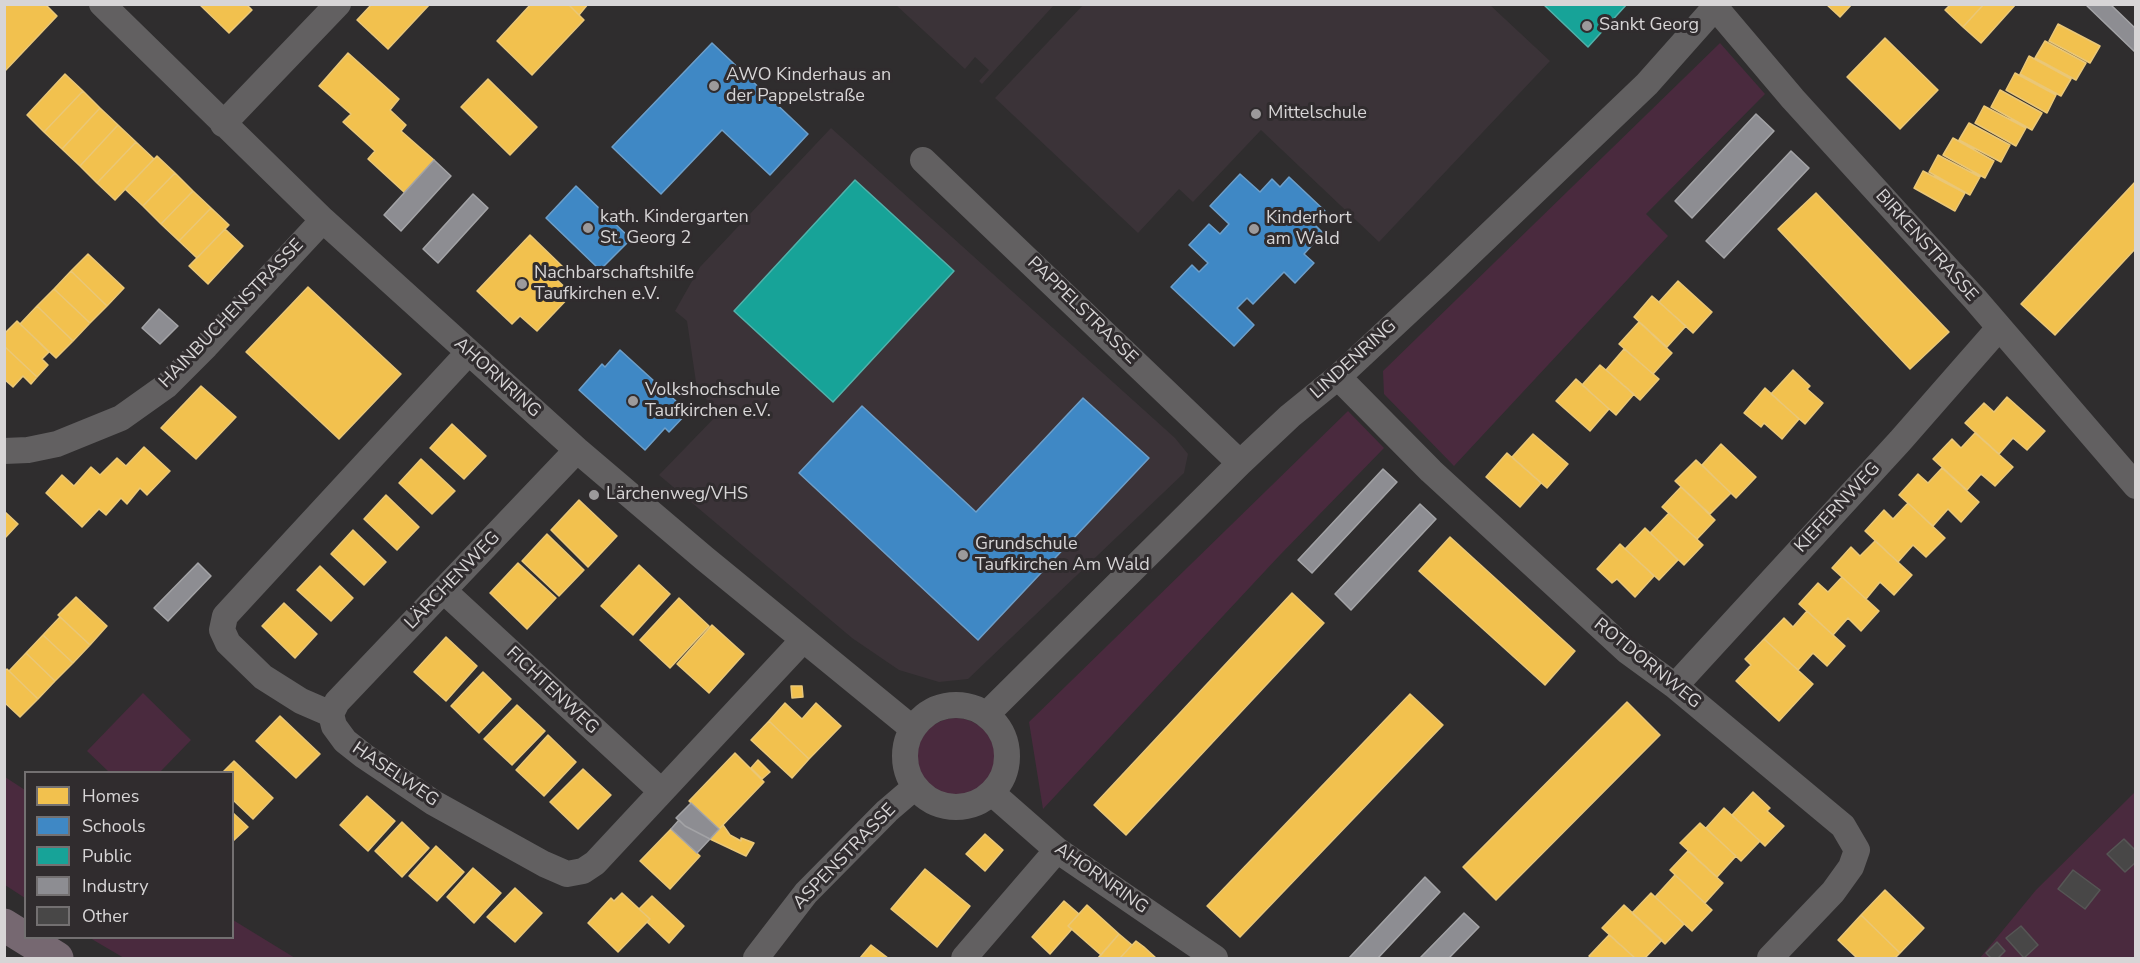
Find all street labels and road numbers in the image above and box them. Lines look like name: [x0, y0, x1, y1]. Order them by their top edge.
street label: BIRKENSTRASSE: [1870, 186, 1982, 306]
street label: HAINBUCHENSTRASSE: [155, 235, 309, 393]
street label: PAPPELSTRASSE: [1022, 253, 1142, 369]
street label: LINDENRING: [1307, 316, 1401, 404]
street label: AHORNRING: [449, 333, 545, 423]
street label: KIEFERNWEG: [1791, 458, 1885, 558]
street label: LÄRCHENWEG: [401, 528, 505, 634]
street label: ROTDORNWEG: [1589, 614, 1705, 714]
street label: FICHTENWEG: [501, 643, 603, 739]
street label: HASELWEG: [348, 738, 442, 812]
street label: ASPENSTRASSE: [789, 800, 901, 914]
street label: AHORNRING: [1050, 839, 1152, 919]

